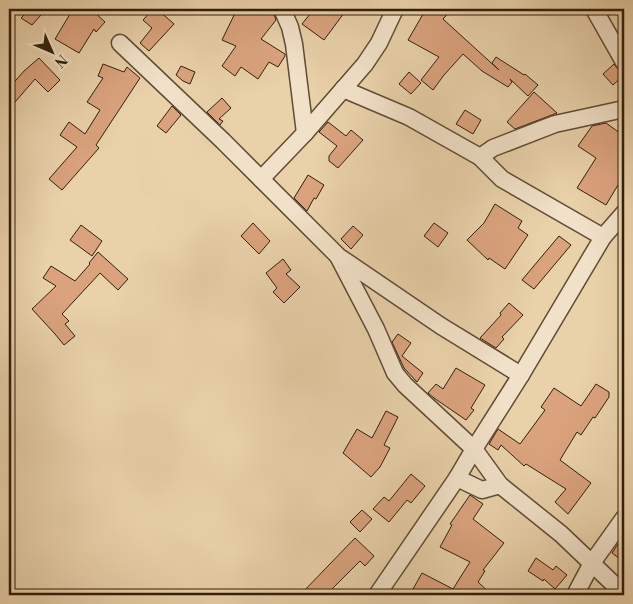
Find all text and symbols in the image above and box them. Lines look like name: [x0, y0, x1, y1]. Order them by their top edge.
north arrow: [28, 28, 78, 78]
text: N: [50, 50, 71, 71]

